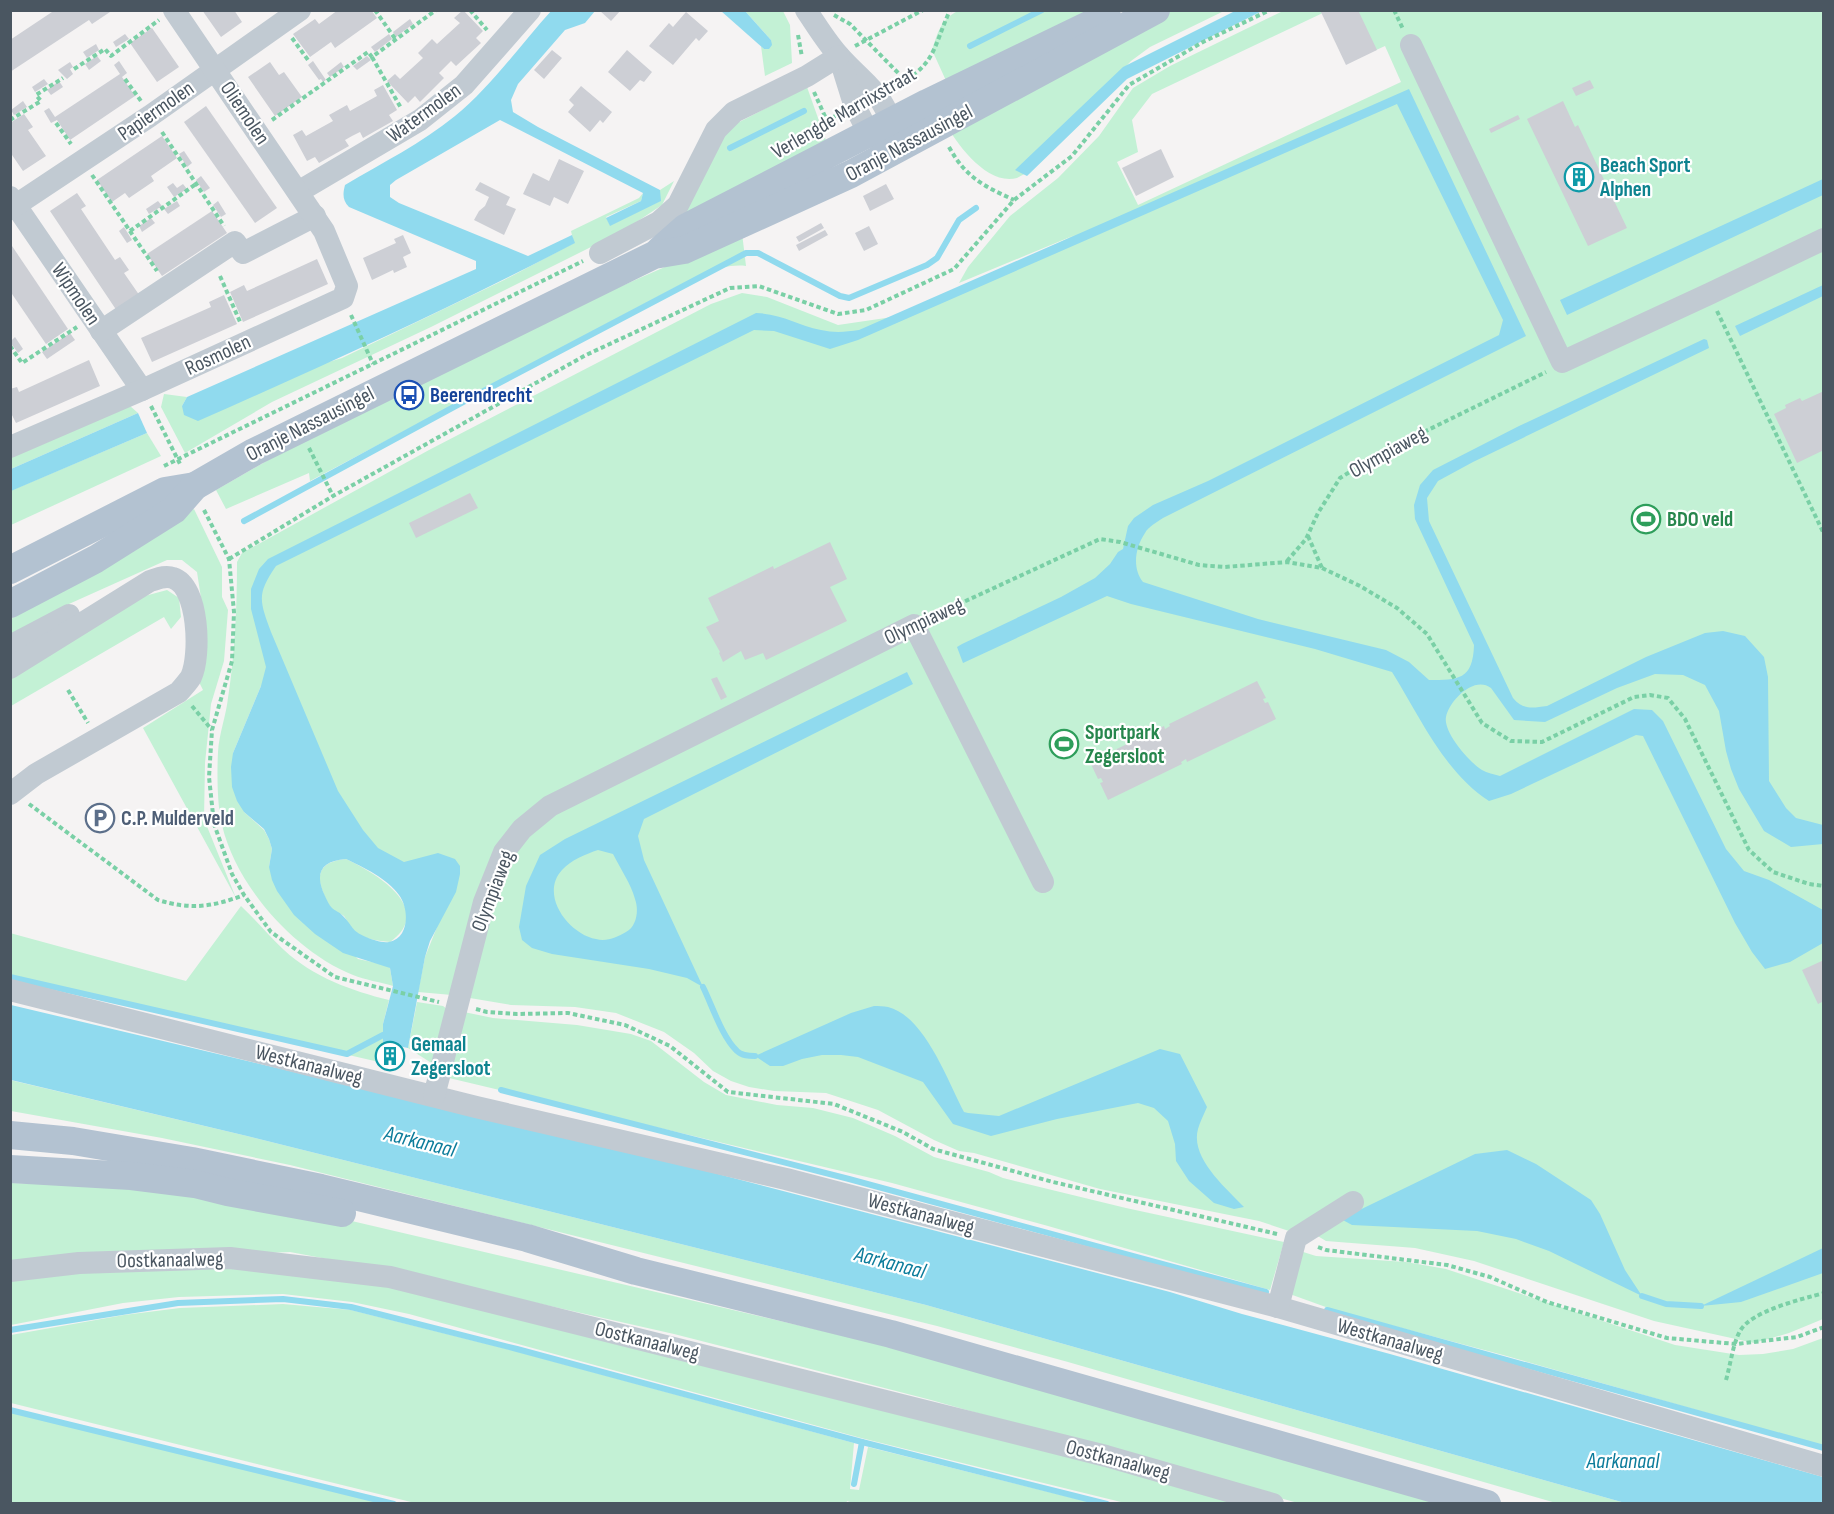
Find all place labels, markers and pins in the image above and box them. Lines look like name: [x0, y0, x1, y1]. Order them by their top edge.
place label: Beach Sport Alphen: [1599, 153, 1691, 202]
building icon: Beach Sport Alphen: [1563, 161, 1595, 193]
bus stop icon: Beerendrecht: [393, 379, 425, 411]
place label: Beerendrecht: [430, 383, 532, 408]
sports icon: BDO veld: [1630, 503, 1662, 535]
place label: BDO veld: [1667, 507, 1733, 532]
place label: Sportpark Zegersloot: [1085, 720, 1165, 769]
sports icon: Sportpark Zegersloot: [1048, 728, 1080, 760]
parking icon: C.P. Mulderveld: [84, 802, 116, 834]
place label: C.P. Mulderveld: [121, 806, 234, 831]
place label: Gemaal Zegersloot: [411, 1032, 491, 1081]
building icon: Gemaal Zegersloot: [374, 1040, 406, 1072]

